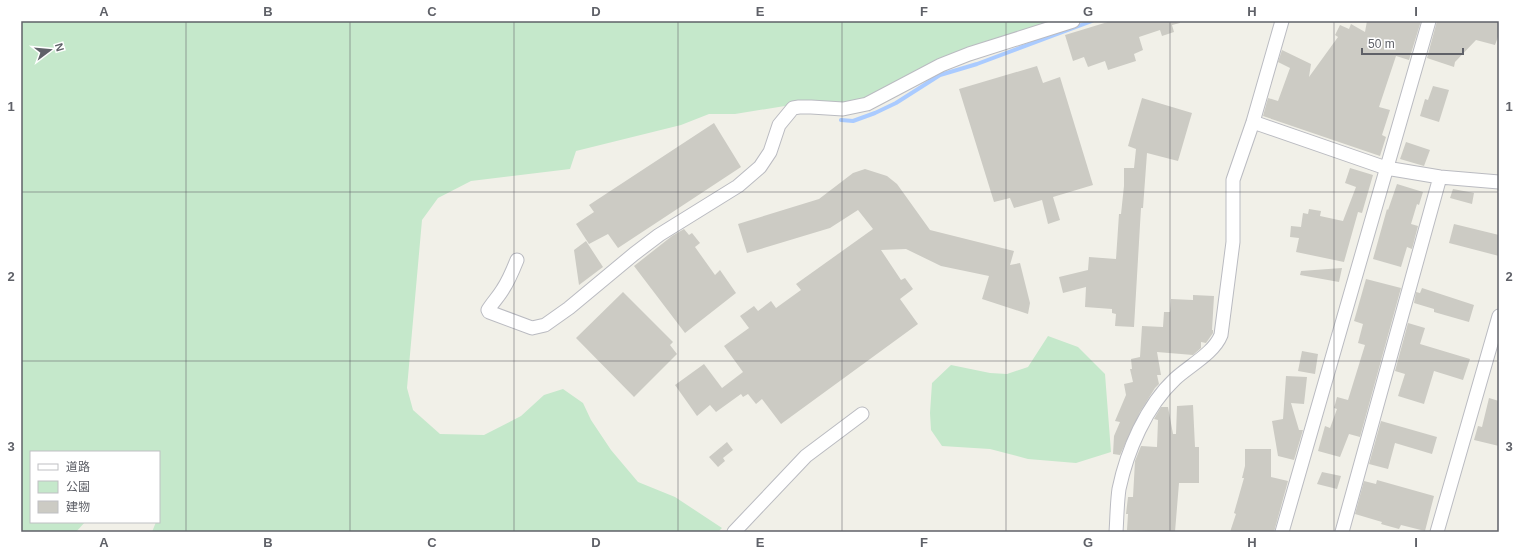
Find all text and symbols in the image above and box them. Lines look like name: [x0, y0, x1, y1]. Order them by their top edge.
text: A: [99, 4, 109, 19]
text: B: [263, 4, 273, 19]
text: C: [427, 4, 437, 19]
text: D: [591, 4, 601, 19]
text: E: [756, 4, 765, 19]
text: F: [920, 4, 928, 19]
text: G: [1083, 4, 1093, 19]
text: H: [1247, 4, 1257, 19]
text: I: [1414, 4, 1418, 19]
north arrow: [30, 30, 70, 70]
scale bar: [1362, 30, 1463, 56]
text: 50 m: [1368, 37, 1395, 51]
text: N: [53, 42, 66, 53]
text: 1: [7, 99, 15, 114]
text: 1: [1505, 99, 1513, 114]
text: 2: [7, 269, 15, 284]
text: 2: [1505, 269, 1513, 284]
text: 3: [7, 439, 15, 454]
text: 3: [1505, 439, 1513, 454]
legend: [30, 451, 160, 523]
text: 道路: [66, 460, 90, 474]
text: 公園: [66, 480, 90, 494]
text: 建物: [66, 500, 90, 514]
text: A: [99, 535, 109, 550]
text: B: [263, 535, 273, 550]
text: C: [427, 535, 437, 550]
text: D: [591, 535, 601, 550]
text: E: [756, 535, 765, 550]
text: F: [920, 535, 928, 550]
text: G: [1083, 535, 1093, 550]
text: H: [1247, 535, 1257, 550]
text: I: [1414, 535, 1418, 550]

